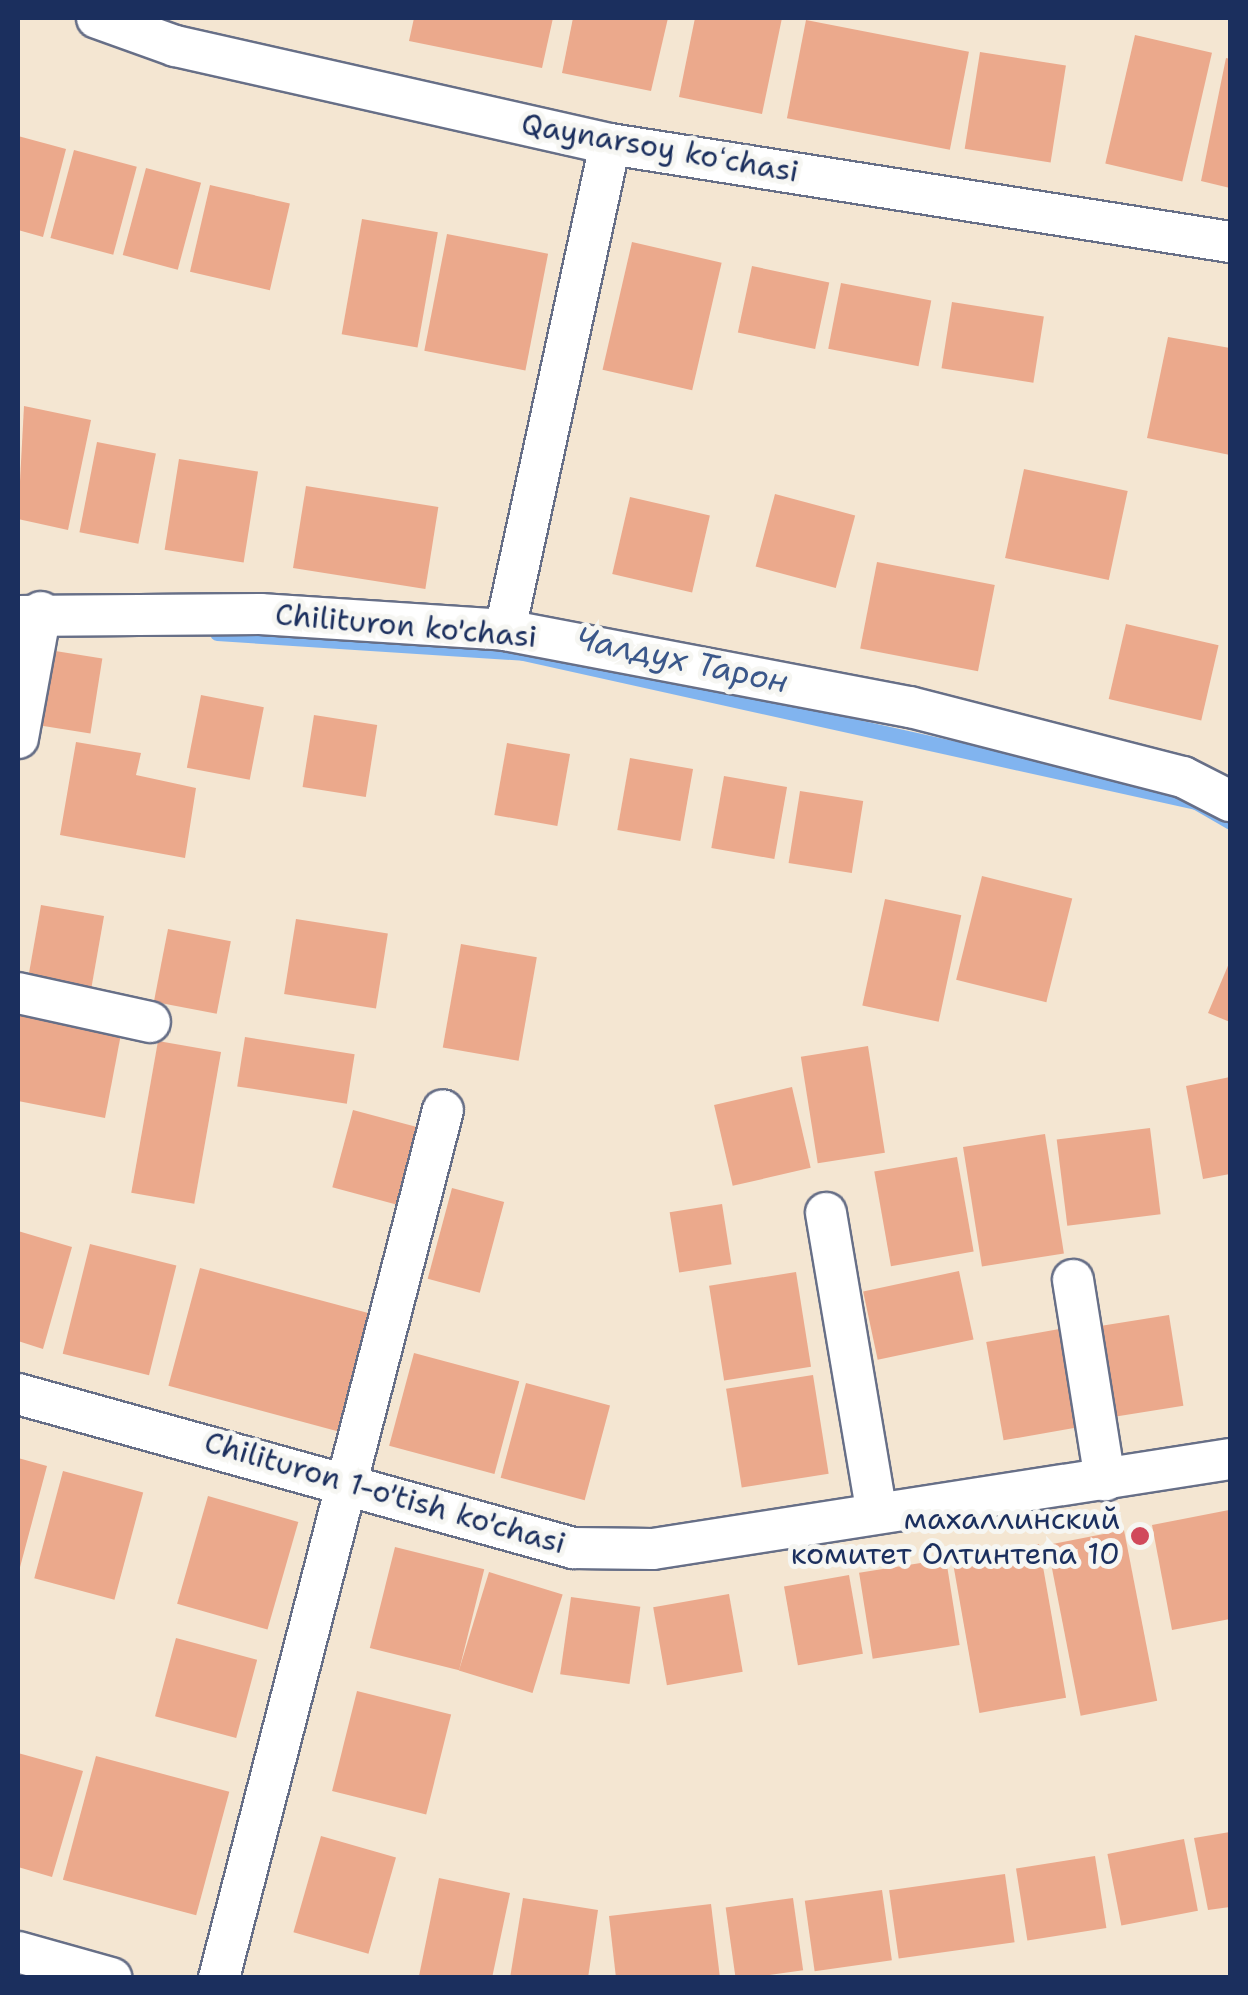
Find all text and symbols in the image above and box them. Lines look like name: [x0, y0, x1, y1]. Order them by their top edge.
street label: Qaynarsoy koʻchasi: [519, 106, 801, 190]
street label: Chilituron ko'chasi: [274, 597, 538, 655]
water label: Чалдух Тарон: [573, 619, 791, 701]
street label: Chilituron 1-o'tish ko'chasi: [200, 1424, 570, 1562]
place label: махаллинский комитет Олтинтепа 10: [791, 1501, 1120, 1572]
marker: махаллинский комитет Олтинтепа 10: [1129, 1525, 1151, 1547]

